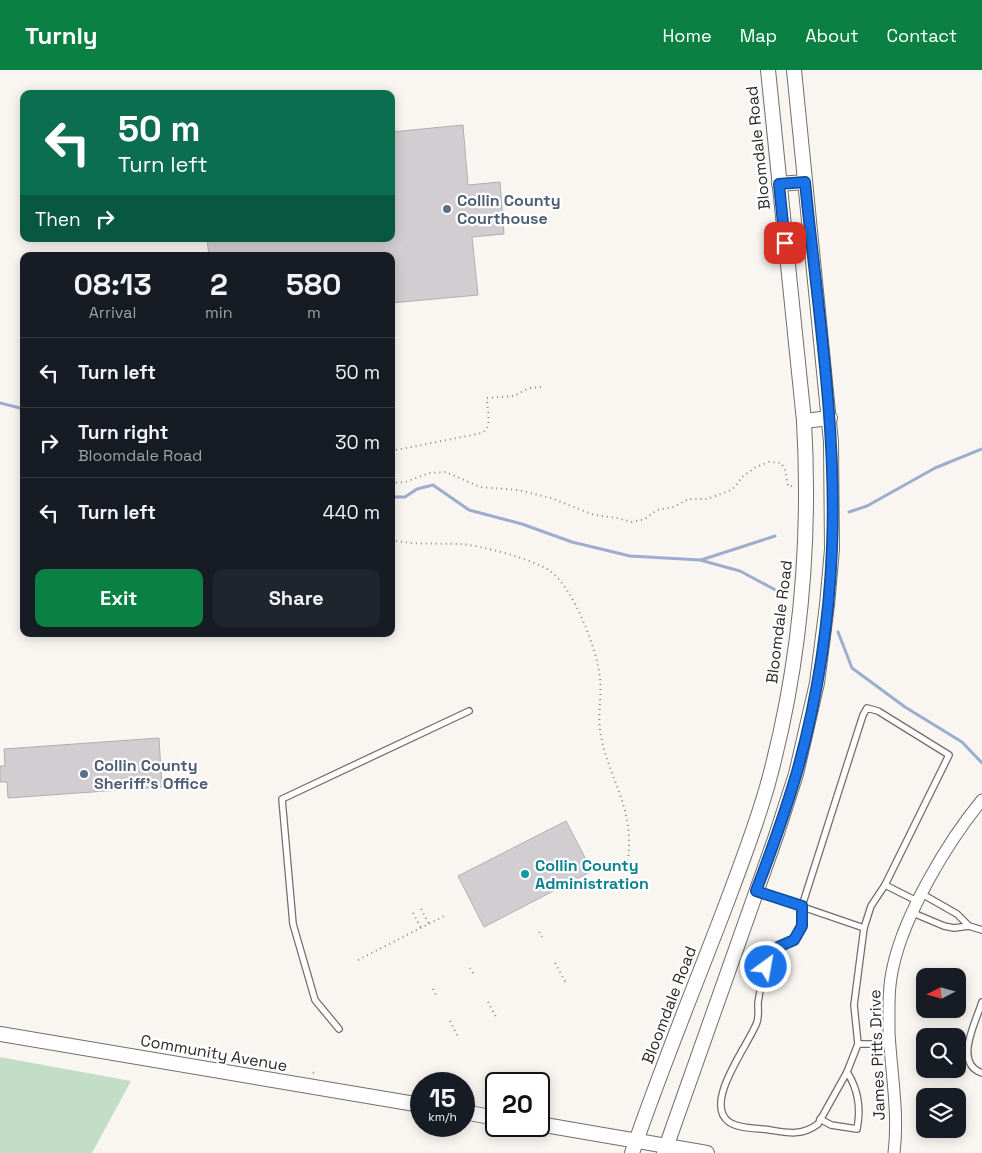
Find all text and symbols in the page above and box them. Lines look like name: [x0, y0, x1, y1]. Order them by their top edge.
text: Turnly: [25, 20, 98, 51]
text: Home: [663, 24, 712, 47]
text: Map: [740, 24, 777, 47]
text: About: [805, 24, 859, 47]
text: Contact: [887, 24, 957, 47]
street label: Bloomdale Road: [741, 85, 775, 211]
text: 50 m: [118, 107, 200, 151]
icon: left: [35, 110, 100, 175]
text: Turn left: [118, 150, 208, 178]
place label: Collin County Courthouse: [457, 190, 561, 229]
marker: Collin County Courthouse: [441, 203, 453, 215]
icon: right: [91, 205, 119, 233]
text: Then: [35, 207, 81, 232]
pin: [764, 222, 806, 264]
icon: arrive: [771, 229, 799, 257]
text: 08:13: [73, 265, 152, 304]
text: 2: [210, 265, 228, 304]
text: 580: [286, 265, 342, 304]
text: Arrival: [89, 302, 136, 323]
text: min: [205, 302, 233, 323]
text: m: [307, 302, 321, 323]
icon: left: [35, 359, 63, 387]
text: Turn left: [78, 360, 156, 385]
text: 50 m: [335, 360, 380, 385]
text: Turn right: [78, 420, 168, 445]
icon: right: [35, 429, 63, 457]
text: 30 m: [335, 430, 380, 455]
text: Bloomdale Road: [78, 445, 202, 466]
icon: left: [35, 499, 63, 527]
text: Turn left: [78, 500, 156, 525]
text: 440 m: [323, 500, 380, 525]
street label: Bloomdale Road: [761, 559, 797, 685]
button: Exit: [35, 569, 203, 627]
button: Share: [213, 569, 380, 627]
place label: Collin County Sheriff's Office: [94, 755, 208, 794]
marker: Collin County Sheriff's Office: [78, 768, 90, 780]
place label: Collin County Administration: [535, 855, 649, 894]
marker: Collin County Administration: [519, 868, 531, 880]
position arrow: [739, 940, 791, 992]
street label: Bloomdale Road: [637, 943, 701, 1067]
north arrow: [916, 968, 966, 1018]
map controls: [916, 968, 966, 1138]
street label: James Pitts Drive: [864, 989, 890, 1121]
button: search: [916, 1028, 966, 1078]
street label: Community Avenue: [139, 1030, 289, 1076]
speed limit sign: 20: [485, 1072, 550, 1137]
text: 15: [429, 1082, 456, 1114]
button: layers: [916, 1088, 966, 1138]
text: km/h: [428, 1109, 457, 1125]

